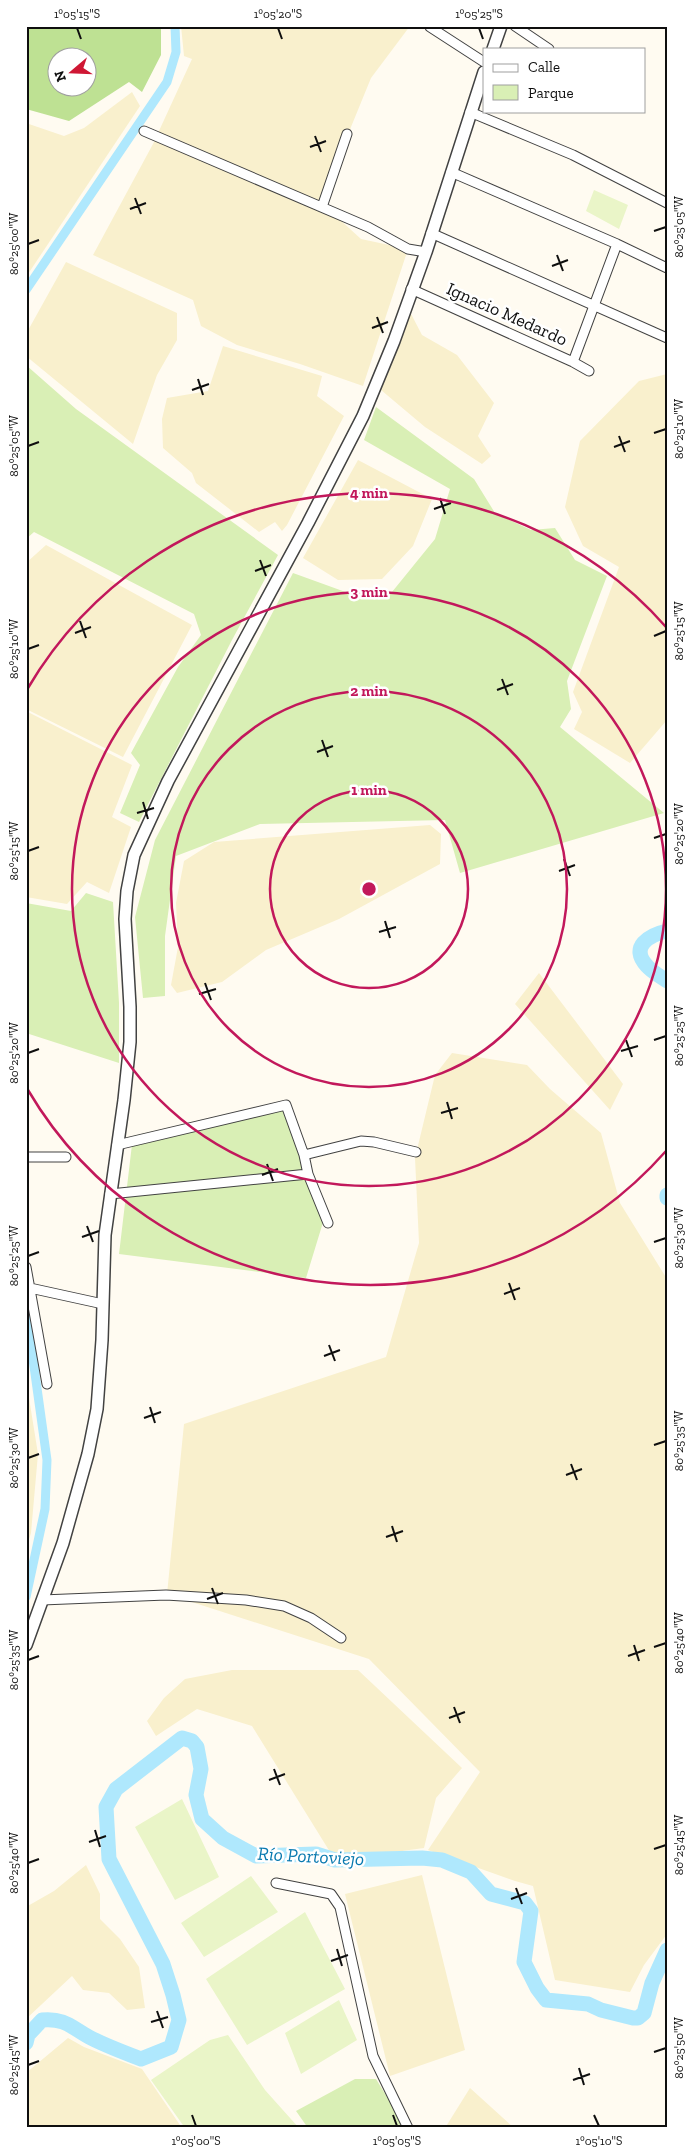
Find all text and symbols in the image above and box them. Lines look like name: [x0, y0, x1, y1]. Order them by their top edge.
text: 1°05'15"S: [54, 7, 100, 21]
text: 1°05'20"S: [254, 7, 302, 21]
text: 1°05'25"S: [455, 7, 503, 21]
north arrow: [48, 48, 98, 98]
legend: [483, 48, 646, 112]
text: Calle: [528, 58, 560, 76]
text: N: [50, 68, 70, 84]
text: Parque: [528, 84, 574, 102]
text: 80°25'05"W: [672, 195, 686, 258]
text: 80°25'00"W: [7, 212, 21, 275]
street label: Ignacio Medardo: [443, 277, 571, 351]
text: 80°25'10"W: [672, 398, 686, 459]
text: 80°25'05"W: [7, 414, 21, 477]
text: 4 min: [350, 484, 388, 502]
text: 3 min: [350, 583, 388, 601]
text: 80°25'15"W: [672, 601, 686, 661]
text: 80°25'10"W: [7, 618, 21, 679]
text: 2 min: [350, 682, 388, 700]
text: 1 min: [351, 781, 387, 799]
text: 80°25'20"W: [672, 802, 686, 865]
text: 80°25'15"W: [7, 821, 21, 881]
centre of rings: [360, 880, 378, 898]
text: 80°25'25"W: [672, 1005, 686, 1066]
text: 80°25'20"W: [7, 1021, 21, 1084]
text: 80°25'30"W: [672, 1207, 686, 1269]
text: 80°25'25"W: [7, 1225, 21, 1286]
text: 80°25'35"W: [672, 1410, 686, 1471]
text: 80°25'30"W: [7, 1427, 21, 1489]
text: 80°25'40"W: [672, 1612, 686, 1674]
text: 80°25'35"W: [7, 1629, 21, 1690]
text: 80°25'45"W: [672, 1814, 686, 1875]
text: 80°25'40"W: [7, 1832, 21, 1894]
water label: Río Portoviejo: [257, 1842, 365, 1870]
text: 80°25'50"W: [672, 2016, 686, 2079]
text: 80°25'45"W: [7, 2034, 21, 2095]
text: 1°05'00"S: [171, 2134, 221, 2148]
text: 1°05'05"S: [373, 2134, 421, 2148]
text: 1°05'10"S: [576, 2134, 622, 2148]

